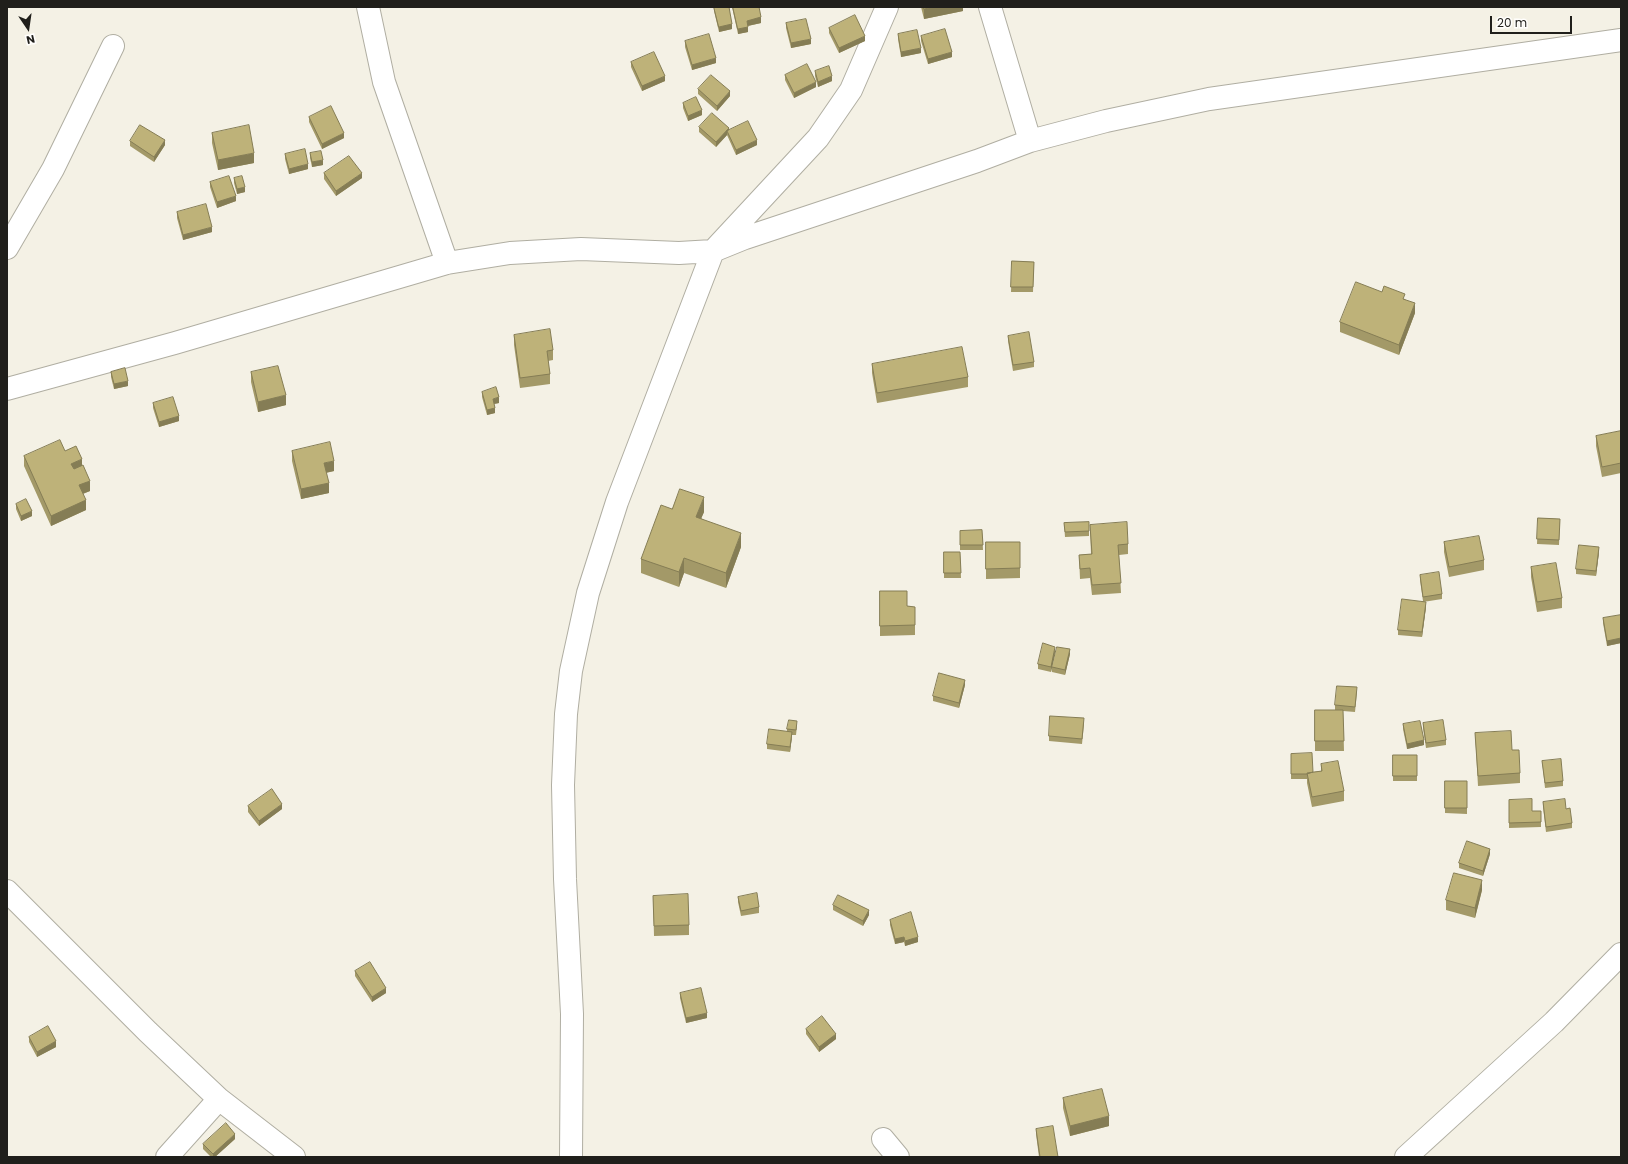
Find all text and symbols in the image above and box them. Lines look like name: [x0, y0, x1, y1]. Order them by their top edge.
north arrow: [8, 8, 48, 48]
scale bar: [1492, 8, 1574, 34]
text: 20 m: [1497, 14, 1527, 31]
text: N: [25, 31, 37, 48]

